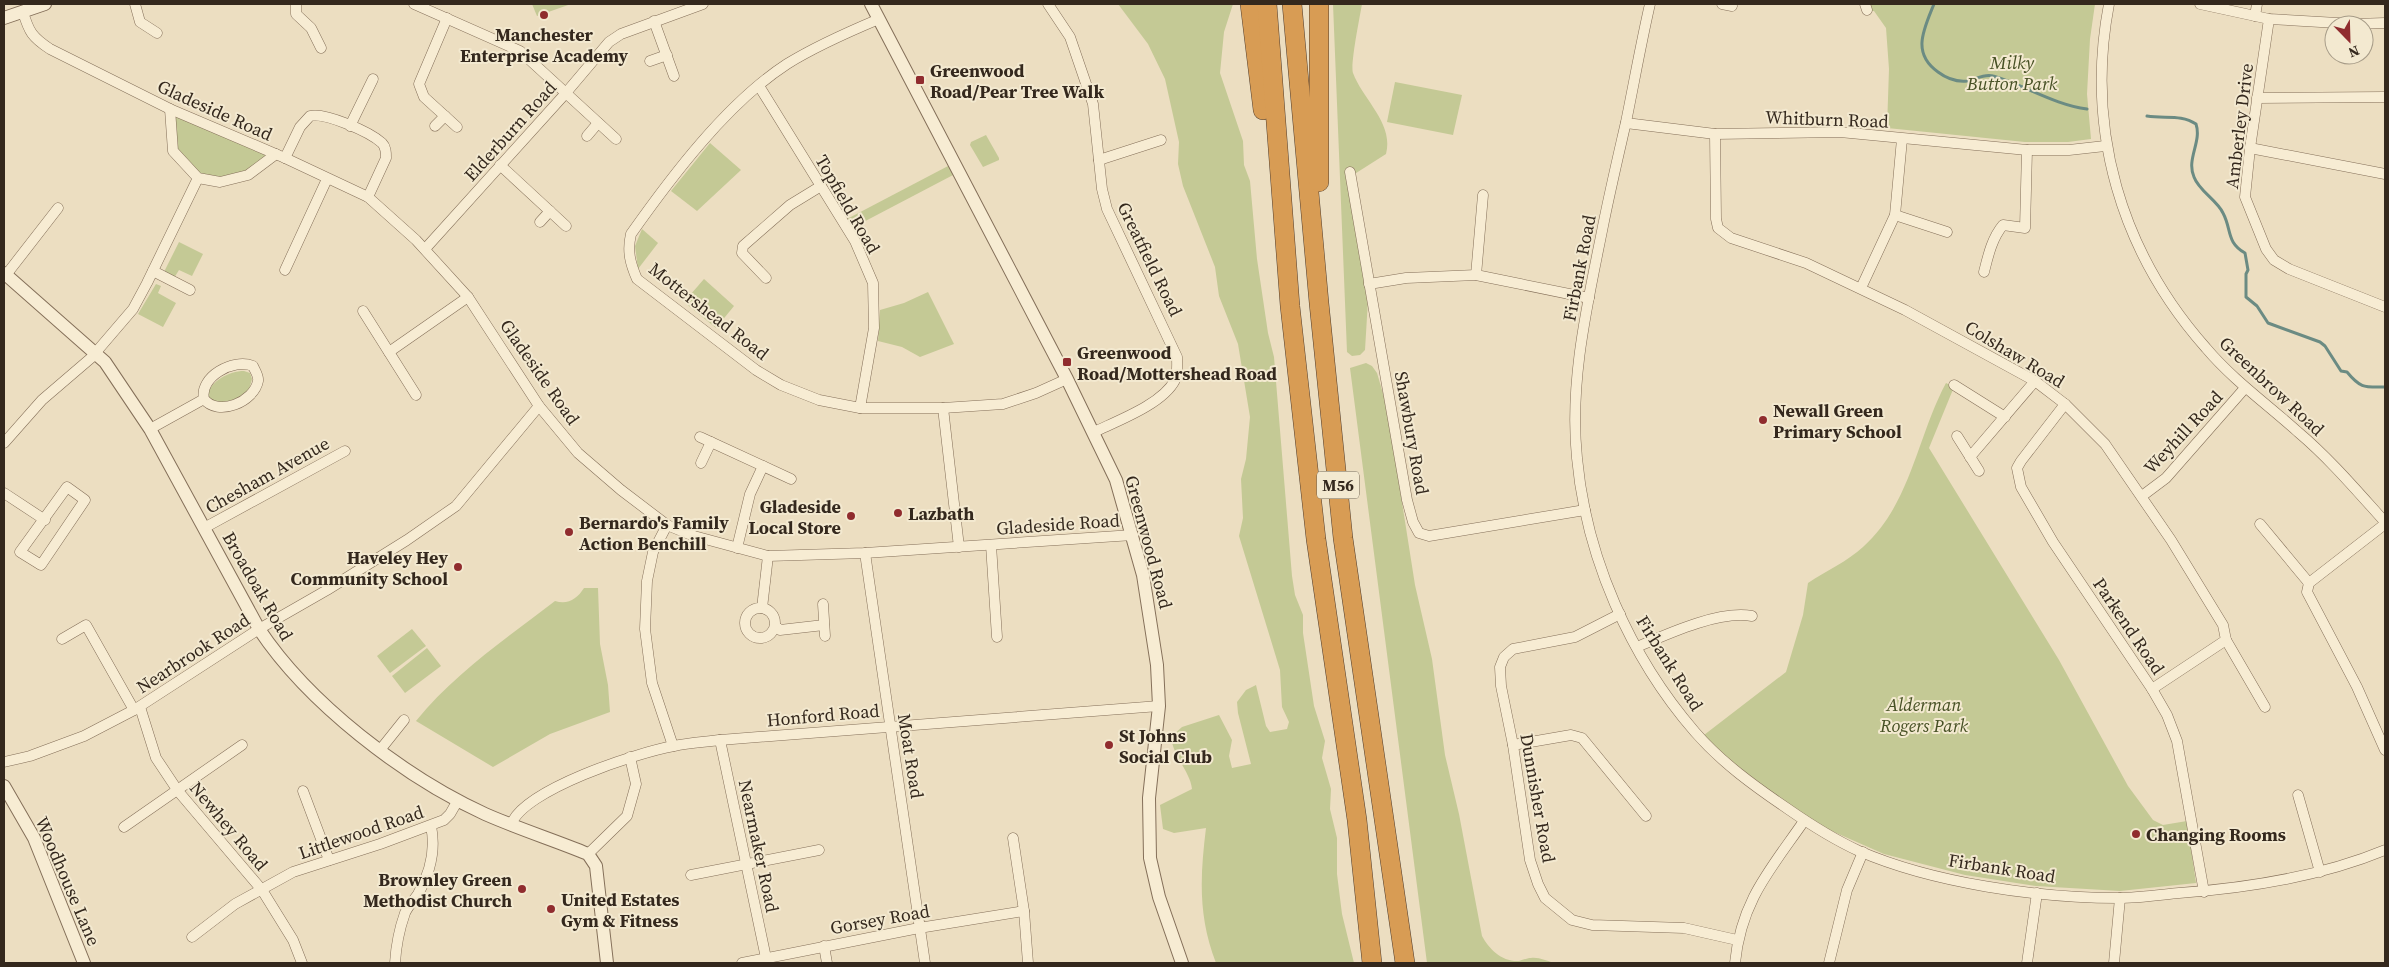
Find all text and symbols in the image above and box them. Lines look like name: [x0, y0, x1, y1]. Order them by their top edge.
marker: Manchester Enterprise Academy: [538, 9, 550, 21]
north arrow: [2324, 15, 2374, 65]
place label: Manchester Enterprise Academy: [460, 22, 629, 68]
text: N: [2345, 41, 2363, 63]
park label: Milky Button Park: [1966, 50, 2058, 96]
place label: Greenwood Road/Pear Tree Walk: [930, 58, 1104, 104]
street label: Amberley Drive: [2219, 62, 2259, 190]
street label: Gladeside Road: [153, 73, 277, 147]
marker: Greenwood Road/Pear Tree Walk: [914, 74, 926, 86]
street label: Elderburn Road: [458, 75, 562, 187]
street label: Whitburn Road: [1765, 104, 1889, 134]
street label: Topfield Road: [810, 150, 886, 258]
street label: Greatfield Road: [1112, 198, 1188, 320]
street label: Firbank Road: [1556, 213, 1602, 323]
street label: Mottershead Road: [644, 256, 774, 366]
street label: Gladeside Road: [494, 314, 586, 430]
street label: Colshaw Road: [1960, 314, 2070, 394]
street label: Greenbrow Road: [2214, 331, 2330, 441]
place label: Greenwood Road/Mottershead Road: [1077, 340, 1277, 386]
marker: Greenwood Road/Mottershead Road: [1061, 356, 1073, 368]
street label: Shawbury Road: [1389, 369, 1435, 497]
street label: Weyhill Road: [2138, 385, 2228, 479]
place label: Newall Green Primary School: [1773, 398, 1902, 444]
marker: Newall Green Primary School: [1757, 414, 1769, 426]
street label: Chesham Avenue: [200, 431, 334, 519]
road number: M56: [1317, 472, 1359, 498]
street label: Greenwood Road: [1119, 473, 1179, 611]
place label: Gladeside Local Store: [748, 494, 841, 540]
place label: Lazbath: [908, 501, 974, 526]
marker: Lazbath: [892, 507, 904, 519]
street label: Gladeside Road: [995, 507, 1121, 541]
place label: Bernardo's Family Action Benchill: [579, 510, 729, 556]
marker: Gladeside Local Store: [845, 510, 857, 522]
marker: Bernardo's Family Action Benchill: [563, 526, 575, 538]
street label: Broadoak Road: [217, 527, 299, 645]
place label: Haveley Hey Community School: [291, 545, 448, 591]
marker: Haveley Hey Community School: [452, 561, 464, 573]
street label: Parkend Road: [2087, 573, 2171, 679]
street label: Nearbrook Road: [131, 607, 255, 699]
street label: Firbank Road: [1631, 610, 1709, 716]
park label: Alderman Rogers Park: [1879, 692, 1968, 738]
street label: Honford Road: [766, 698, 880, 732]
street label: Moat Road: [892, 712, 930, 800]
place label: St Johns Social Club: [1119, 723, 1212, 769]
street label: Dunnisher Road: [1514, 731, 1562, 865]
marker: St Johns Social Club: [1103, 739, 1115, 751]
street label: Newhey Road: [184, 776, 274, 876]
street label: Nearmaker Road: [733, 777, 785, 915]
street label: Littlewood Road: [295, 799, 427, 865]
street label: Woodhouse Lane: [30, 813, 106, 949]
place label: Changing Rooms: [2146, 822, 2286, 847]
marker: Changing Rooms: [2130, 828, 2142, 840]
street label: Firbank Road: [1947, 847, 2057, 889]
place label: Brownley Green Methodist Church: [363, 867, 512, 913]
marker: Brownley Green Methodist Church: [516, 883, 528, 895]
place label: United Estates Gym & Fitness: [561, 887, 680, 933]
street label: Gorsey Road: [828, 898, 932, 940]
marker: United Estates Gym & Fitness: [545, 903, 557, 915]

